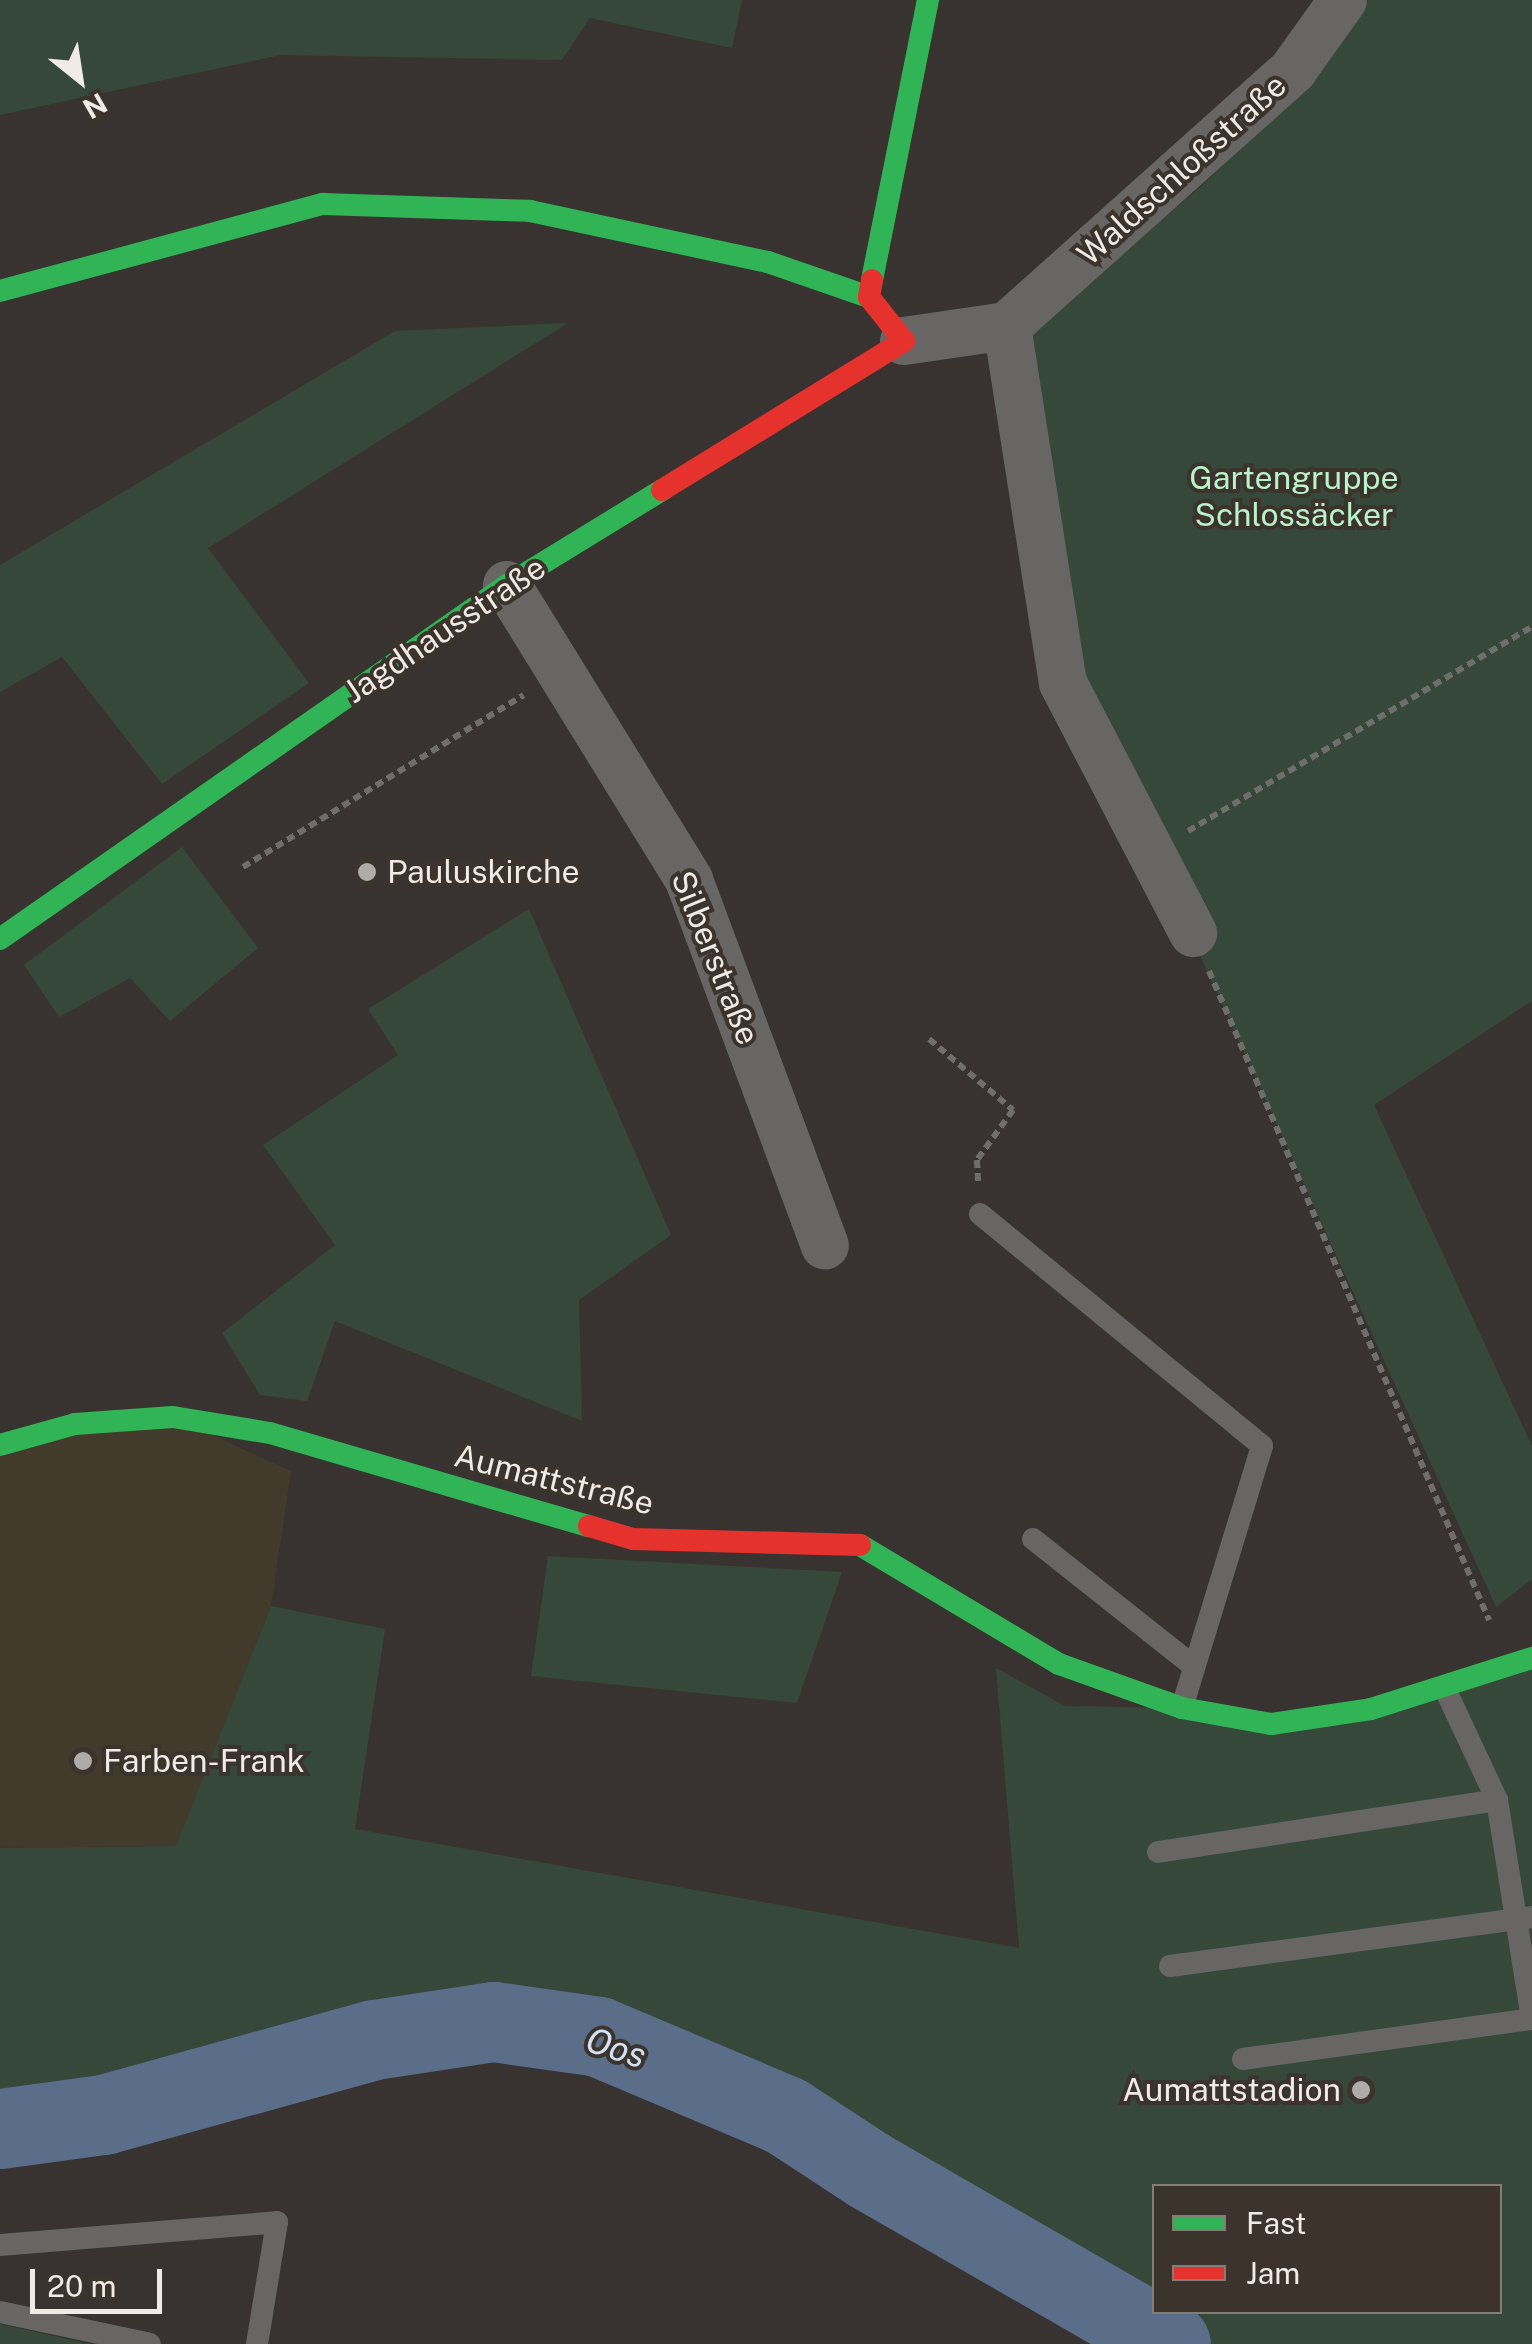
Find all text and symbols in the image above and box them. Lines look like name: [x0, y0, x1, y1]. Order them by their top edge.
north arrow: [30, 30, 130, 130]
street label: Waldschloßstraße: [1070, 66, 1294, 274]
text: N: [78, 87, 113, 126]
park label: Gartengruppe Schlossäcker: [1189, 460, 1399, 535]
street label: Jagdhausstraße: [337, 549, 553, 711]
place label: Pauluskirche: [387, 853, 580, 891]
marker: Pauluskirche: [356, 861, 378, 883]
street label: Silberstraße: [663, 866, 767, 1050]
street label: Aumattstraße: [450, 1437, 658, 1523]
place label: Farben-Frank: [103, 1742, 305, 1780]
marker: Farben-Frank: [72, 1750, 94, 1772]
water label: Oos: [581, 2019, 651, 2077]
place label: Aumattstadion: [1122, 2071, 1341, 2109]
marker: Aumattstadion: [1350, 2079, 1372, 2101]
legend: [1152, 2184, 1502, 2314]
text: Fast: [1246, 2205, 1306, 2241]
scale bar: [35, 2249, 168, 2311]
text: Jam: [1246, 2255, 1300, 2291]
text: 20 m: [47, 2268, 116, 2304]

